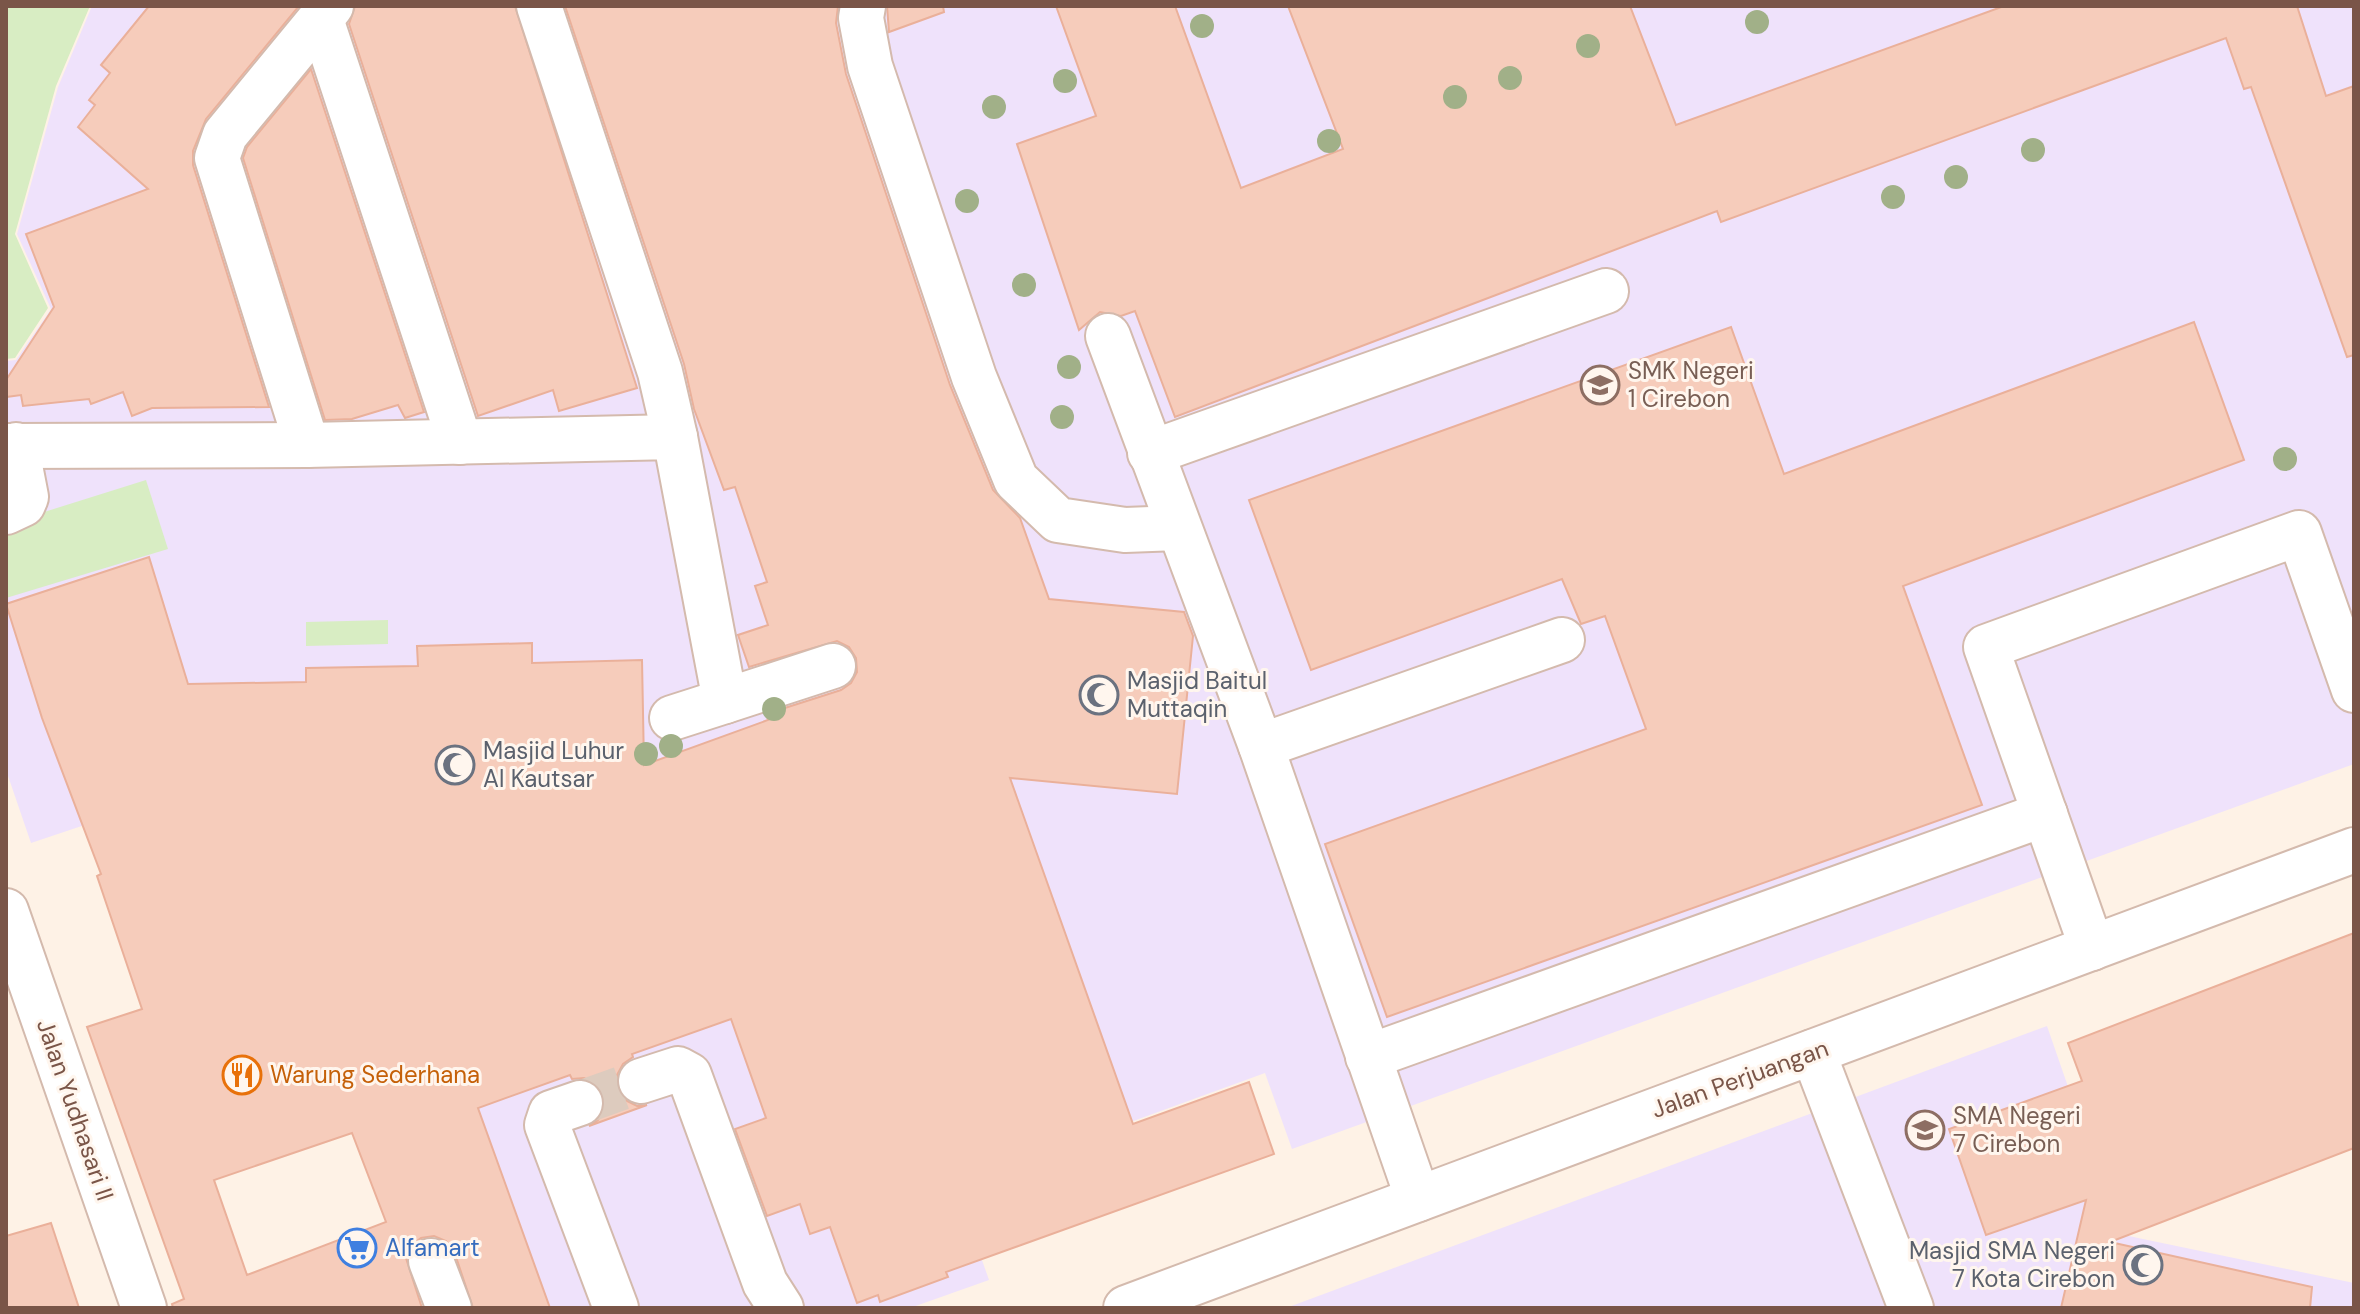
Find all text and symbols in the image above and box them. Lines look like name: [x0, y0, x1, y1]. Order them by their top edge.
place label: SMK Negeri 1 Cirebon: [1628, 355, 1754, 414]
school or university icon: SMK Negeri 1 Cirebon: [1579, 364, 1621, 406]
place label: Masjid Baitul Muttaqin: [1127, 665, 1267, 724]
mosque icon: Masjid Baitul Muttaqin: [1078, 674, 1120, 716]
place label: Masjid Luhur Al Kautsar: [483, 735, 624, 794]
mosque icon: Masjid Luhur Al Kautsar: [434, 744, 476, 786]
street label: Jalan Yudhasari II: [30, 1015, 121, 1205]
street label: Jalan Perjuangan: [1647, 1032, 1833, 1125]
restaurant icon: Warung Sederhana: [221, 1054, 263, 1096]
place label: Warung Sederhana: [270, 1059, 480, 1090]
place label: SMA Negeri 7 Cirebon: [1953, 1100, 2081, 1159]
school or university icon: SMA Negeri 7 Cirebon: [1904, 1109, 1946, 1151]
supermarket icon: Alfamart: [336, 1227, 378, 1269]
place label: Alfamart: [385, 1232, 480, 1263]
place label: Masjid SMA Negeri 7 Kota Cirebon: [1909, 1235, 2115, 1294]
mosque icon: Masjid SMA Negeri 7 Kota Cirebon: [2122, 1244, 2164, 1286]

